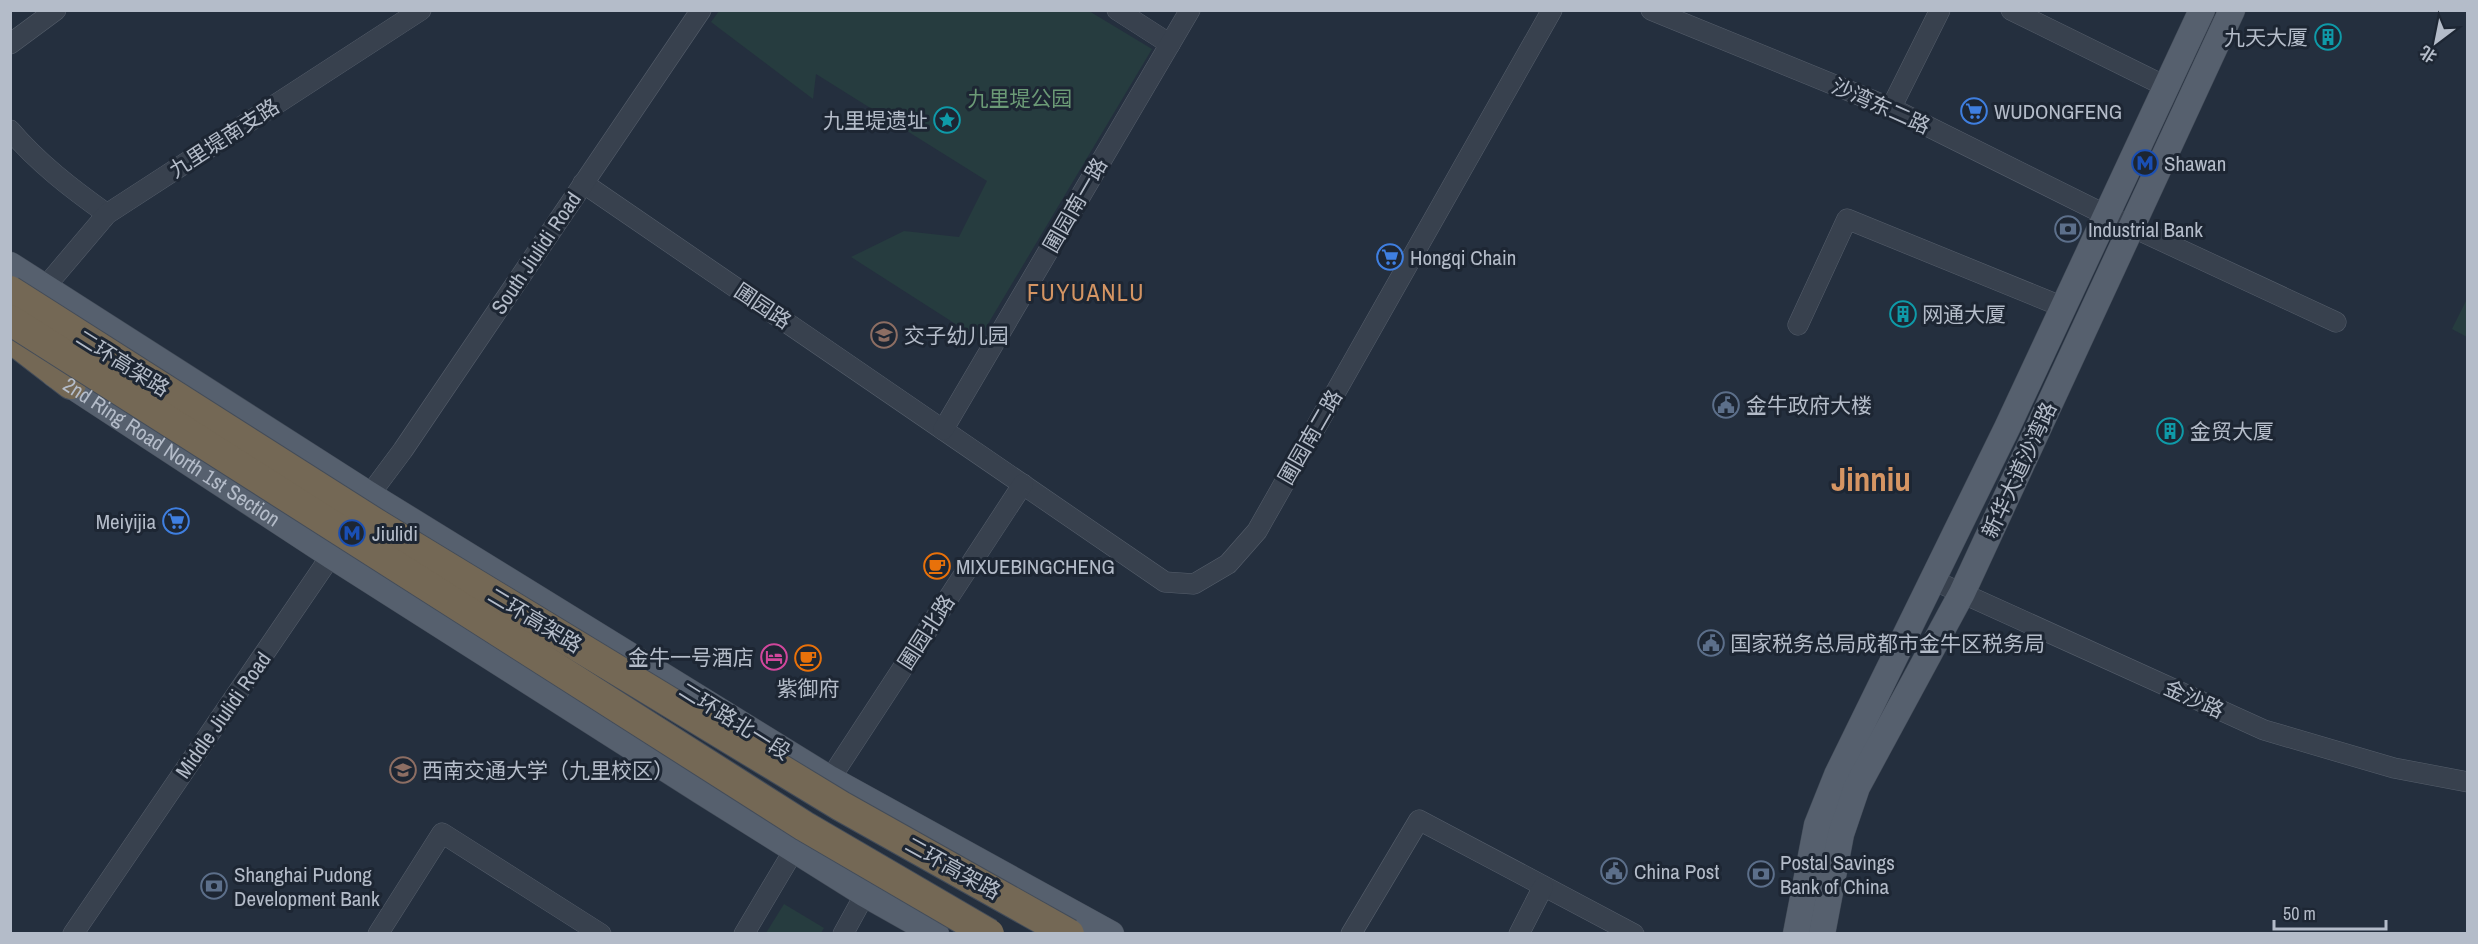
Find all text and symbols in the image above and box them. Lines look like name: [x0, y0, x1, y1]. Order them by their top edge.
north arrow: [2406, 12, 2466, 72]
building icon: 九天大厦: [2313, 22, 2343, 52]
place label: 九天大厦: [2224, 23, 2308, 52]
text: 北: [2415, 41, 2441, 68]
street label: 沙湾东二路: [1827, 71, 1935, 141]
park label: 九里堤公园: [968, 84, 1073, 113]
street label: 九里堤南支路: [163, 92, 285, 184]
supermarket icon: WUDONGFENG: [1959, 96, 1989, 126]
place label: WUDONGFENG: [1994, 97, 2122, 126]
place icon: 九里堤遗址: [932, 105, 962, 135]
place label: 九里堤遗址: [823, 106, 928, 135]
metro station icon: Shawan: [2130, 148, 2160, 178]
place label: Shawan: [2164, 149, 2226, 178]
street label: 圃园南一路: [1036, 152, 1114, 258]
street label: South Jiulidi Road: [484, 186, 588, 320]
bank icon: Industrial Bank: [2053, 214, 2083, 244]
place label: Industrial Bank: [2088, 215, 2203, 244]
supermarket icon: Hongqi Chain: [1375, 242, 1405, 272]
place label: Hongqi Chain: [1410, 243, 1516, 272]
street label: 圃园路: [729, 276, 797, 336]
district label: FUYUANLU: [1027, 276, 1145, 308]
building icon: 网通大厦: [1888, 299, 1918, 329]
place label: 网通大厦: [1922, 300, 2006, 329]
school or university icon: 交子幼儿园: [869, 320, 899, 350]
place label: 交子幼儿园: [904, 321, 1009, 350]
street label: 二环高架路: [71, 323, 175, 403]
street label: 2nd Ring Road North 1st Section: [58, 370, 286, 533]
street label: 圃园南二路: [1271, 384, 1349, 490]
public building icon: 金牛政府大楼: [1711, 390, 1741, 420]
place label: 金牛政府大楼: [1746, 391, 1872, 420]
street label: 新华大道沙湾路: [1975, 397, 2063, 543]
building icon: 金贸大厦: [2155, 416, 2185, 446]
place label: 金贸大厦: [2190, 417, 2274, 446]
district label: Jinniu: [1831, 457, 1911, 501]
supermarket icon: Meiyijia: [161, 506, 191, 536]
place label: Meiyijia: [96, 507, 156, 536]
metro station icon: Jiulidi: [337, 518, 367, 548]
place label: Jiulidi: [372, 519, 418, 548]
cafe icon: MIXUEBINGCHENG: [922, 551, 952, 581]
place label: MIXUEBINGCHENG: [956, 552, 1115, 581]
street label: 二环高架路: [483, 581, 587, 659]
street label: 圃园北路: [891, 589, 961, 675]
public building icon: 国家税务总局成都市金牛区税务局: [1696, 628, 1726, 658]
place label: 国家税务总局成都市金牛区税务局: [1730, 629, 2045, 658]
hotel icon: 金牛一号酒店: [759, 642, 789, 672]
place label: 金牛一号酒店: [628, 643, 754, 672]
cafe icon: 紫御府: [793, 643, 823, 673]
street label: Middle Jiulidi Road: [169, 646, 277, 784]
street label: 金沙路: [2159, 673, 2229, 725]
place label: 紫御府: [777, 674, 840, 703]
street label: 二环路北一段: [674, 675, 796, 767]
school or university icon: 西南交通大学（九里校区）: [388, 755, 418, 785]
place label: 西南交通大学（九里校区）: [422, 756, 674, 785]
street label: 二环高架路: [900, 830, 1006, 906]
place label: Postal Savings Bank of China: [1780, 848, 1895, 901]
public building icon: China Post: [1599, 856, 1629, 886]
place label: China Post: [1634, 857, 1719, 886]
bank icon: Postal Savings Bank of China: [1746, 859, 1776, 889]
place label: Shanghai Pudong Development Bank: [234, 860, 380, 913]
bank icon: Shanghai Pudong Development Bank: [199, 871, 229, 901]
scale bar: [2274, 893, 2386, 931]
text: 50 m: [2283, 901, 2316, 926]

